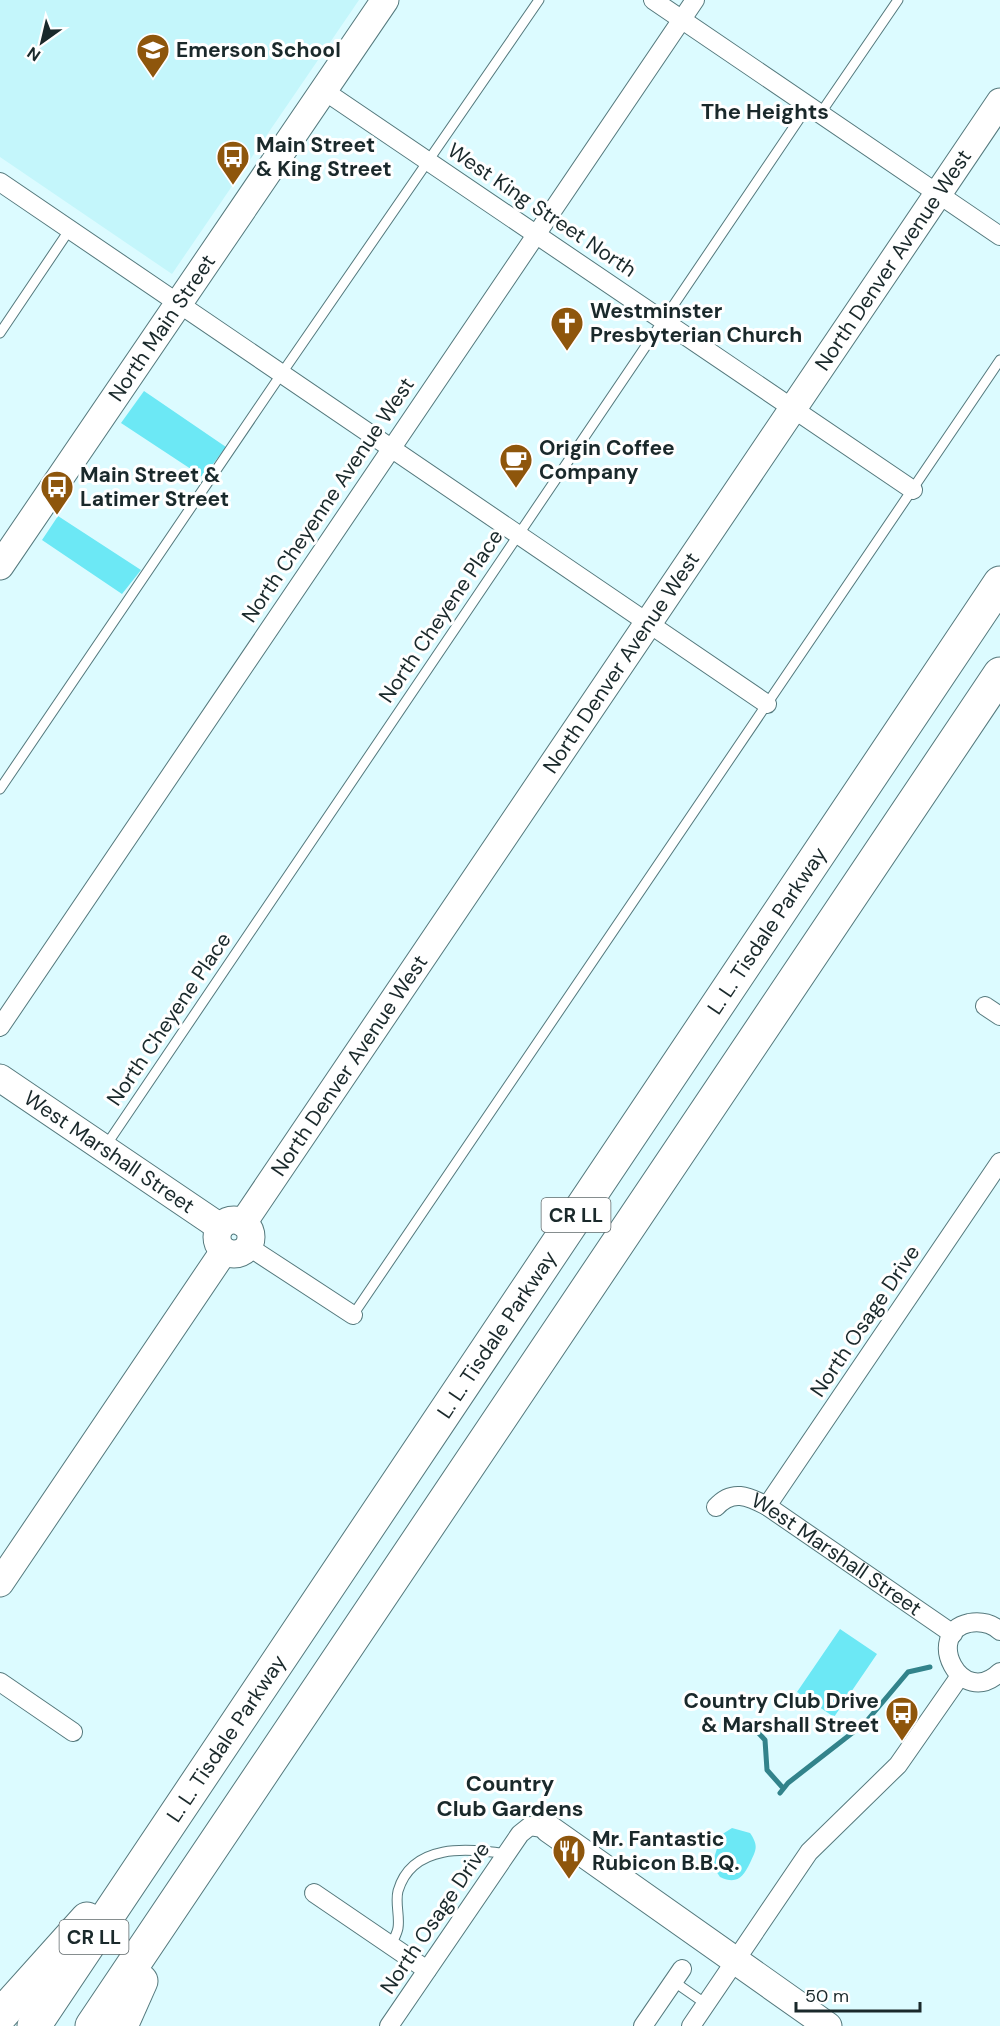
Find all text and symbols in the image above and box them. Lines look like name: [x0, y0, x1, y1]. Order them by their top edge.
north arrow: [12, 12, 72, 72]
school or university icon: Emerson School: [135, 32, 171, 79]
place label: Emerson School: [176, 36, 341, 64]
text: N: [23, 42, 45, 66]
district label: The Heights: [701, 97, 829, 126]
place label: Main Street & King Street: [256, 131, 392, 183]
street label: West King Street North: [442, 136, 642, 284]
bus stop icon: Main Street & King Street: [215, 139, 251, 186]
street label: North Denver Avenue West: [809, 144, 978, 376]
street label: North Main Street: [102, 249, 222, 407]
place label: Westminster Presbyterian Church: [590, 297, 802, 349]
church icon: Westminster Presbyterian Church: [549, 305, 585, 352]
street label: North Cheyenne Avenue West: [235, 372, 421, 628]
place label: Origin Coffee Company: [539, 434, 675, 486]
cafe icon: Origin Coffee Company: [498, 442, 534, 489]
place label: Main Street & Latimer Street: [80, 461, 229, 513]
bus stop icon: Main Street & Latimer Street: [39, 469, 75, 516]
street label: North Cheyene Place: [372, 524, 510, 708]
street label: North Denver Avenue West: [537, 547, 706, 779]
street label: L. L. Tisdale Parkway: [701, 841, 833, 1020]
street label: North Cheyene Place: [100, 927, 238, 1111]
street label: North Denver Avenue West: [265, 949, 434, 1182]
street label: West Marshall Street: [18, 1084, 200, 1220]
road number: CR LL: [542, 1198, 610, 1232]
street label: North Osage Drive: [804, 1240, 926, 1402]
street label: L. L. Tisdale Parkway: [431, 1245, 563, 1424]
street label: West Marshall Street: [747, 1486, 927, 1622]
street label: L. L. Tisdale Parkway: [160, 1649, 293, 1828]
place label: Country Club Drive & Marshall Street: [684, 1687, 879, 1739]
bus stop icon: Country Club Drive & Marshall Street: [884, 1695, 920, 1742]
district label: Country Club Gardens: [436, 1769, 584, 1823]
place label: Mr. Fantastic Rubicon B.B.Q.: [592, 1825, 740, 1877]
restaurant icon: Mr. Fantastic Rubicon B.B.Q.: [551, 1833, 587, 1880]
street label: North Osage Drive: [374, 1837, 496, 1999]
road number: CR LL: [60, 1920, 128, 1954]
scale bar: [796, 1975, 920, 2013]
text: 50 m: [805, 1984, 849, 2008]

